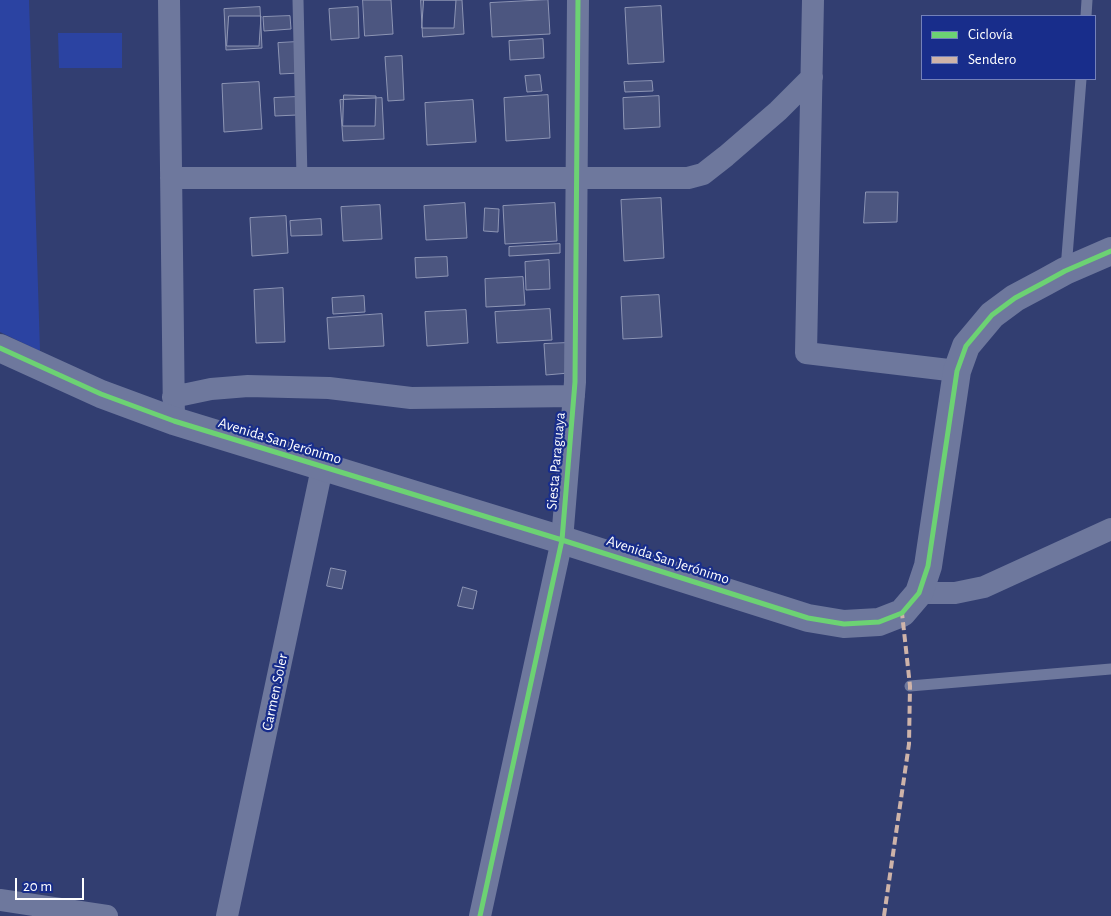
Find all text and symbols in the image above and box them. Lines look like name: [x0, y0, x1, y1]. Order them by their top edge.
legend: [921, 15, 1096, 80]
text: Ciclovía: [968, 27, 1013, 42]
text: Sendero: [968, 52, 1016, 67]
street label: Siesta Paraguaya: [543, 411, 569, 511]
street label: Avenida San Jerónimo: [216, 414, 344, 468]
street label: Avenida San Jerónimo: [604, 532, 732, 588]
street label: Carmen Soler: [258, 652, 292, 732]
scale bar: [18, 868, 86, 900]
text: 20 m: [23, 879, 52, 894]

